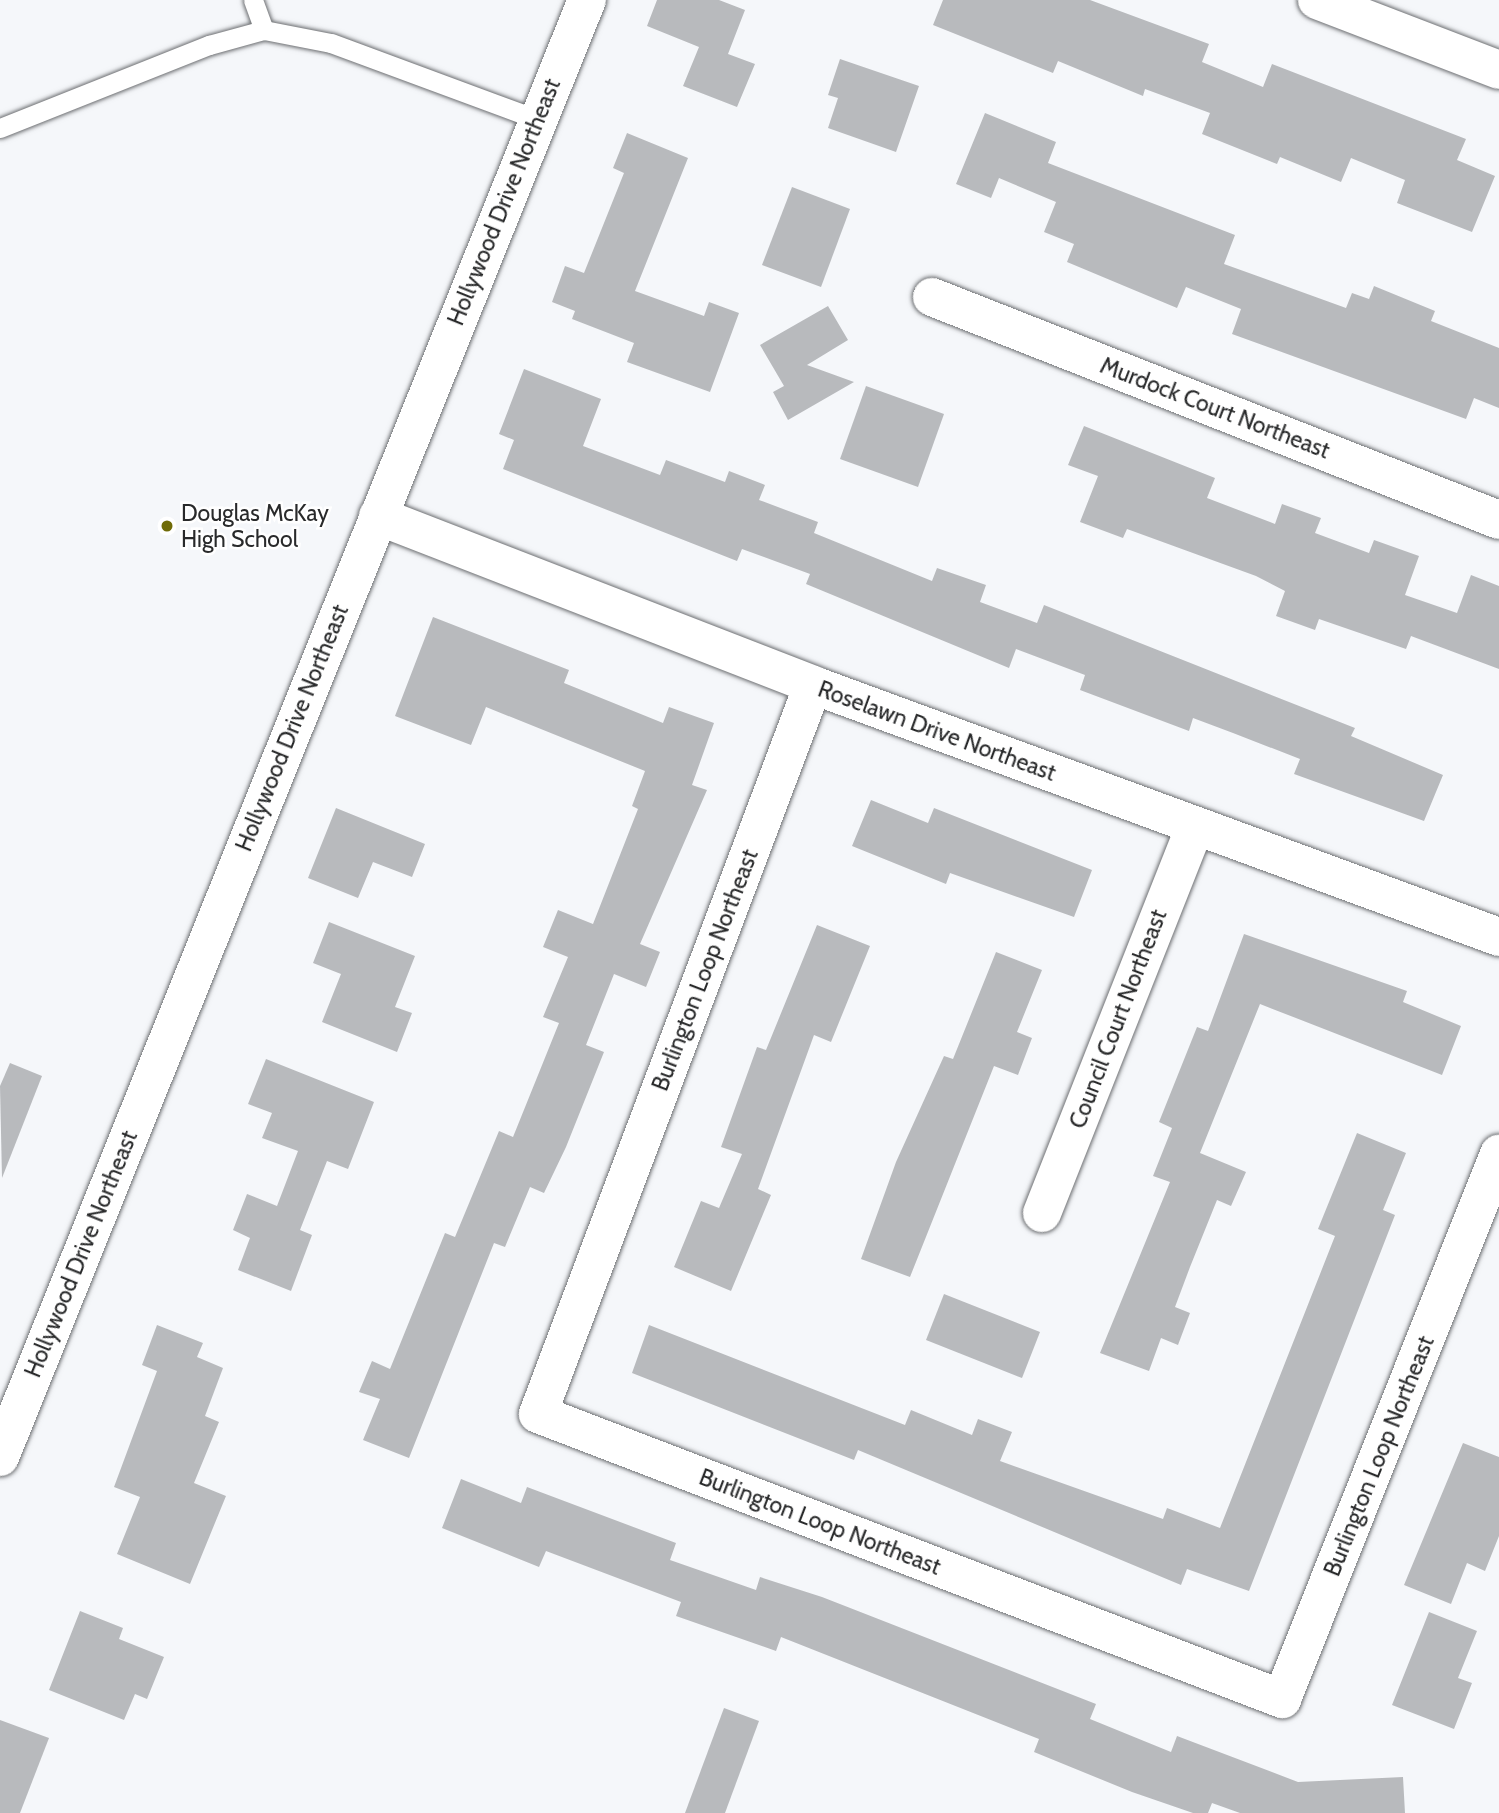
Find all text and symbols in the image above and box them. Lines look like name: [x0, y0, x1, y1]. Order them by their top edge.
street label: Hollywood Drive Northeast: [442, 75, 566, 329]
street label: Murdock Court Northeast: [1096, 351, 1334, 465]
place label: Douglas McKay High School: [181, 499, 329, 553]
marker: Douglas McKay High School: [159, 518, 175, 534]
street label: Hollywood Drive Northeast: [230, 601, 354, 855]
street label: Roselawn Drive Northeast: [814, 675, 1060, 787]
street label: Burlington Loop Northeast: [646, 845, 764, 1095]
street label: Council Court Northeast: [1064, 906, 1172, 1132]
street label: Hollywood Drive Northeast: [19, 1127, 143, 1381]
street label: Burlington Loop Northeast: [1318, 1332, 1440, 1580]
street label: Burlington Loop Northeast: [695, 1463, 945, 1581]

